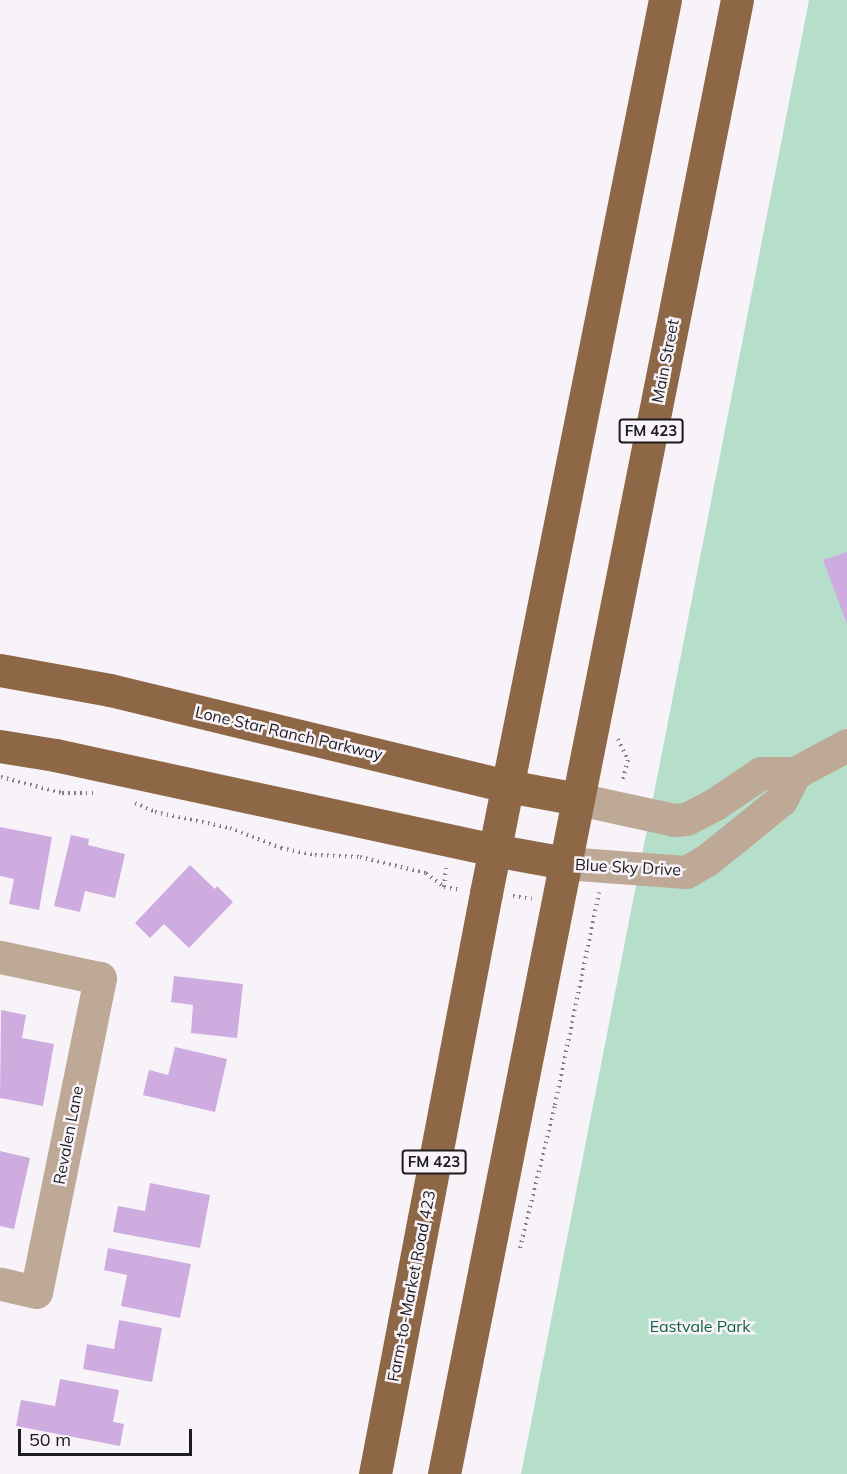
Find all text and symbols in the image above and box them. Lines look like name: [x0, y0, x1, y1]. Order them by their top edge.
street label: Main Street: [647, 317, 683, 405]
road number: FM 423: [618, 419, 684, 443]
street label: Lone Star Ranch Parkway: [193, 702, 385, 764]
street label: Blue Sky Drive: [575, 855, 681, 879]
street label: Revalen Lane: [49, 1084, 87, 1186]
road number: FM 423: [401, 1150, 467, 1174]
street label: Farm-to-Market Road 423: [383, 1189, 439, 1383]
park label: Eastvale Park: [650, 1316, 750, 1336]
scale bar: [21, 1417, 195, 1455]
text: 50 m: [29, 1428, 71, 1451]

